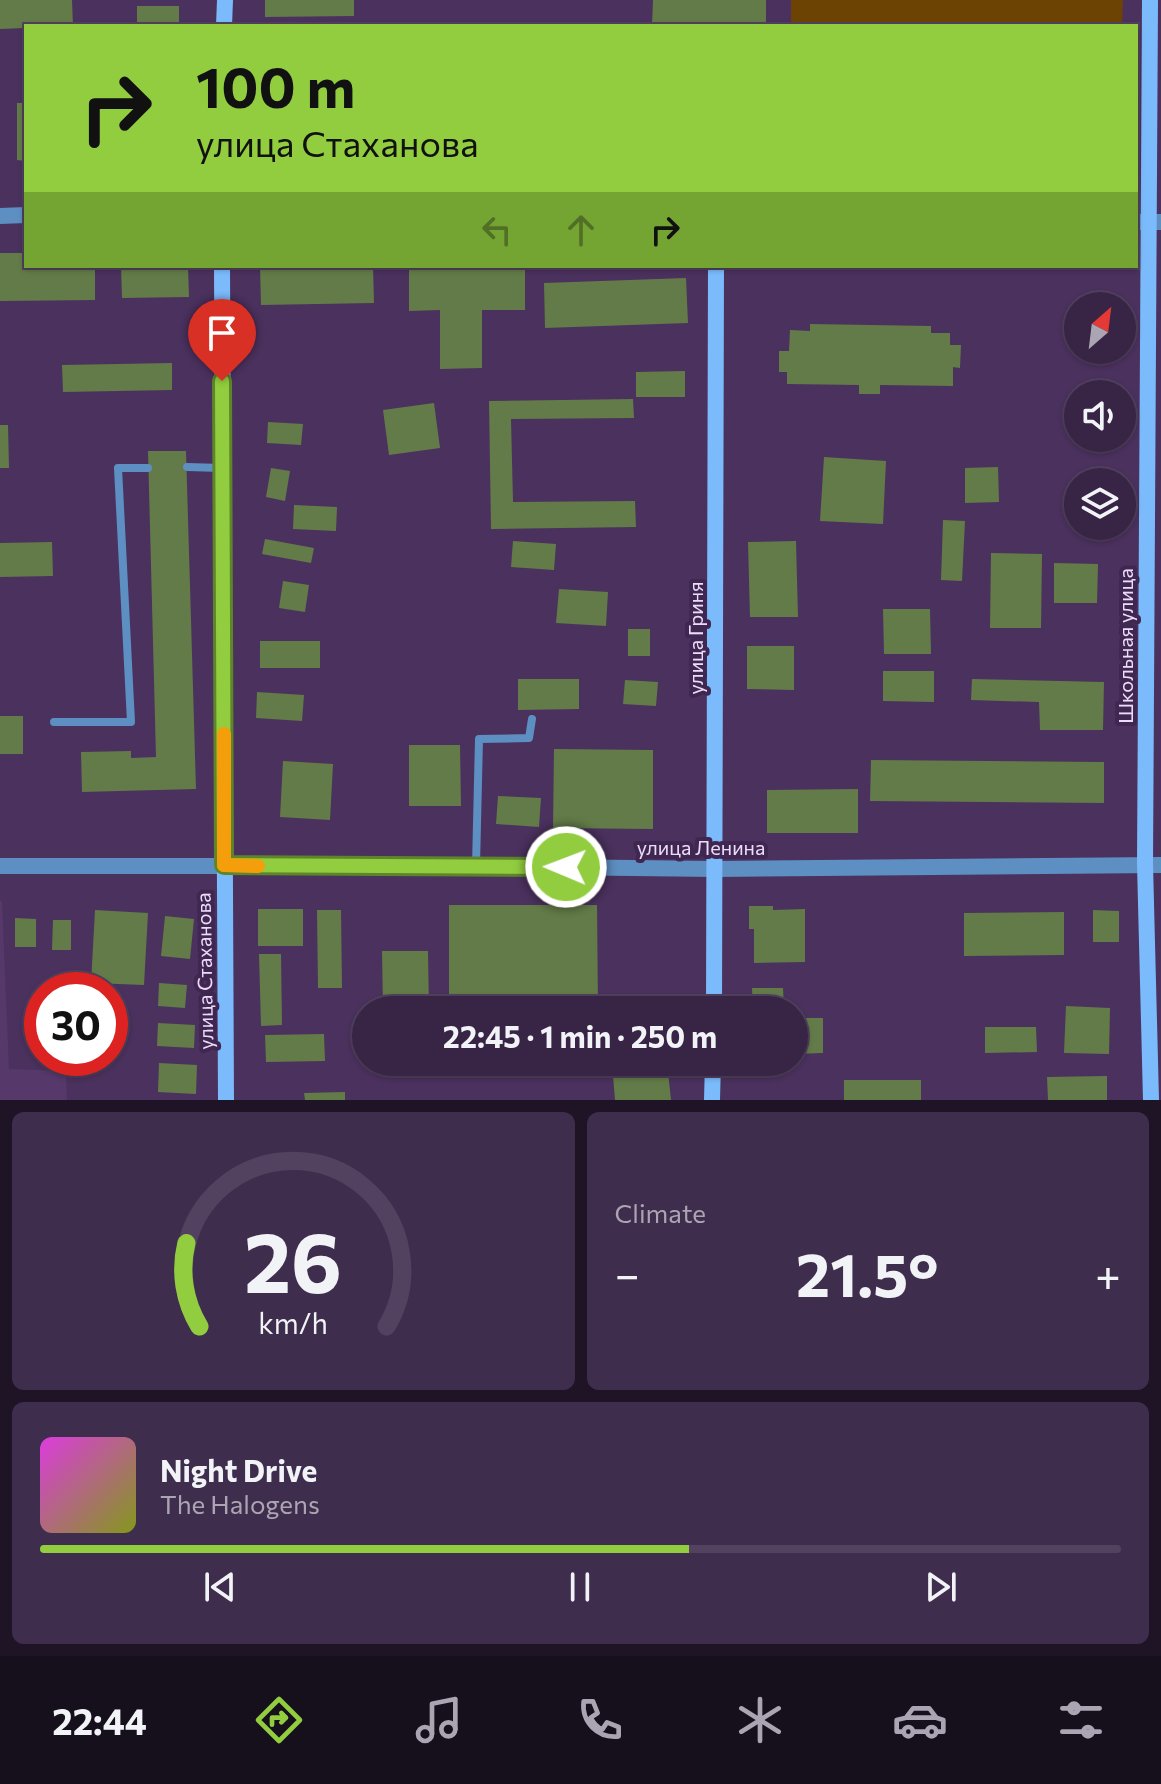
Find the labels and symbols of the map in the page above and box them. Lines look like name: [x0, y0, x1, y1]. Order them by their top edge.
north arrow: [1064, 292, 1136, 364]
pin: [188, 299, 256, 381]
street label: Школьная улица: [1113, 568, 1137, 724]
street label: улица Гриня: [683, 581, 707, 695]
position arrow: [524, 825, 608, 909]
street label: улица Ленина: [637, 835, 765, 859]
street label: улица Стаханова: [191, 892, 217, 1050]
speed limit sign: 30: [24, 972, 128, 1076]

